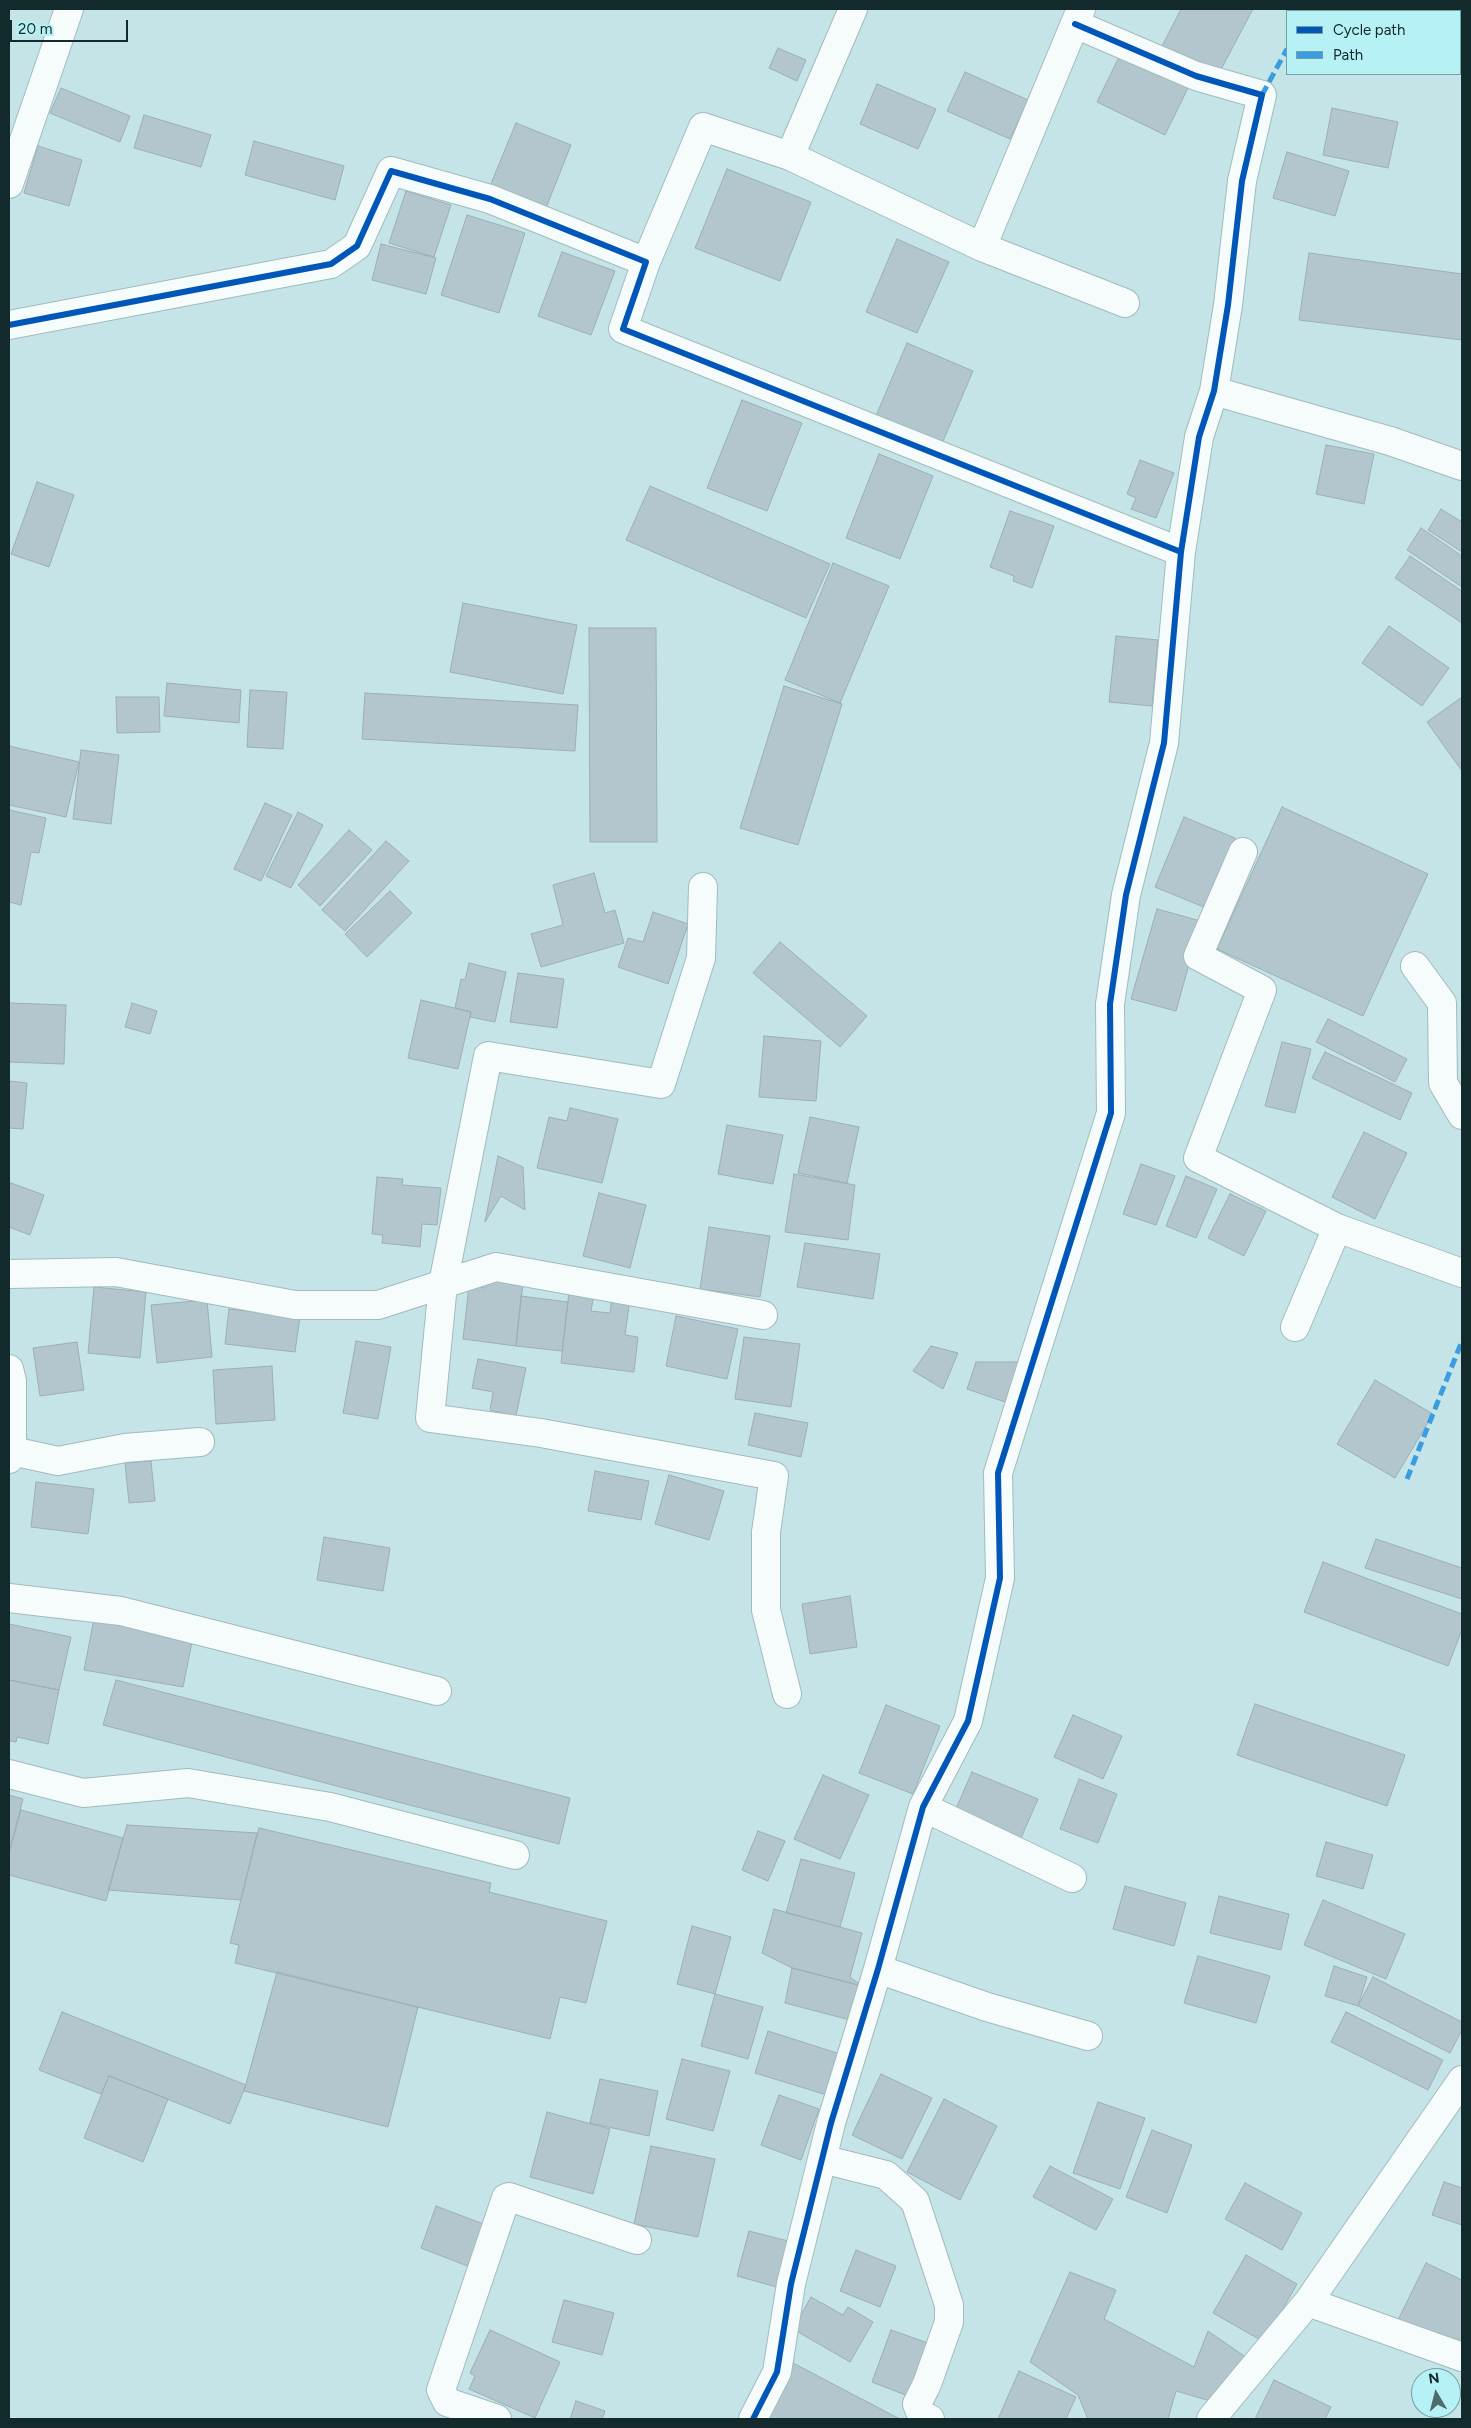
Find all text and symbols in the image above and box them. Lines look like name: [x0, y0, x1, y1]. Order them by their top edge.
scale bar: [12, 10, 130, 42]
legend: [1286, 10, 1461, 75]
text: 20 m: [18, 20, 52, 38]
text: Cycle path: [1333, 21, 1405, 39]
text: Path: [1333, 46, 1363, 64]
north arrow: [1411, 2368, 1461, 2418]
text: N: [1427, 2369, 1441, 2388]

